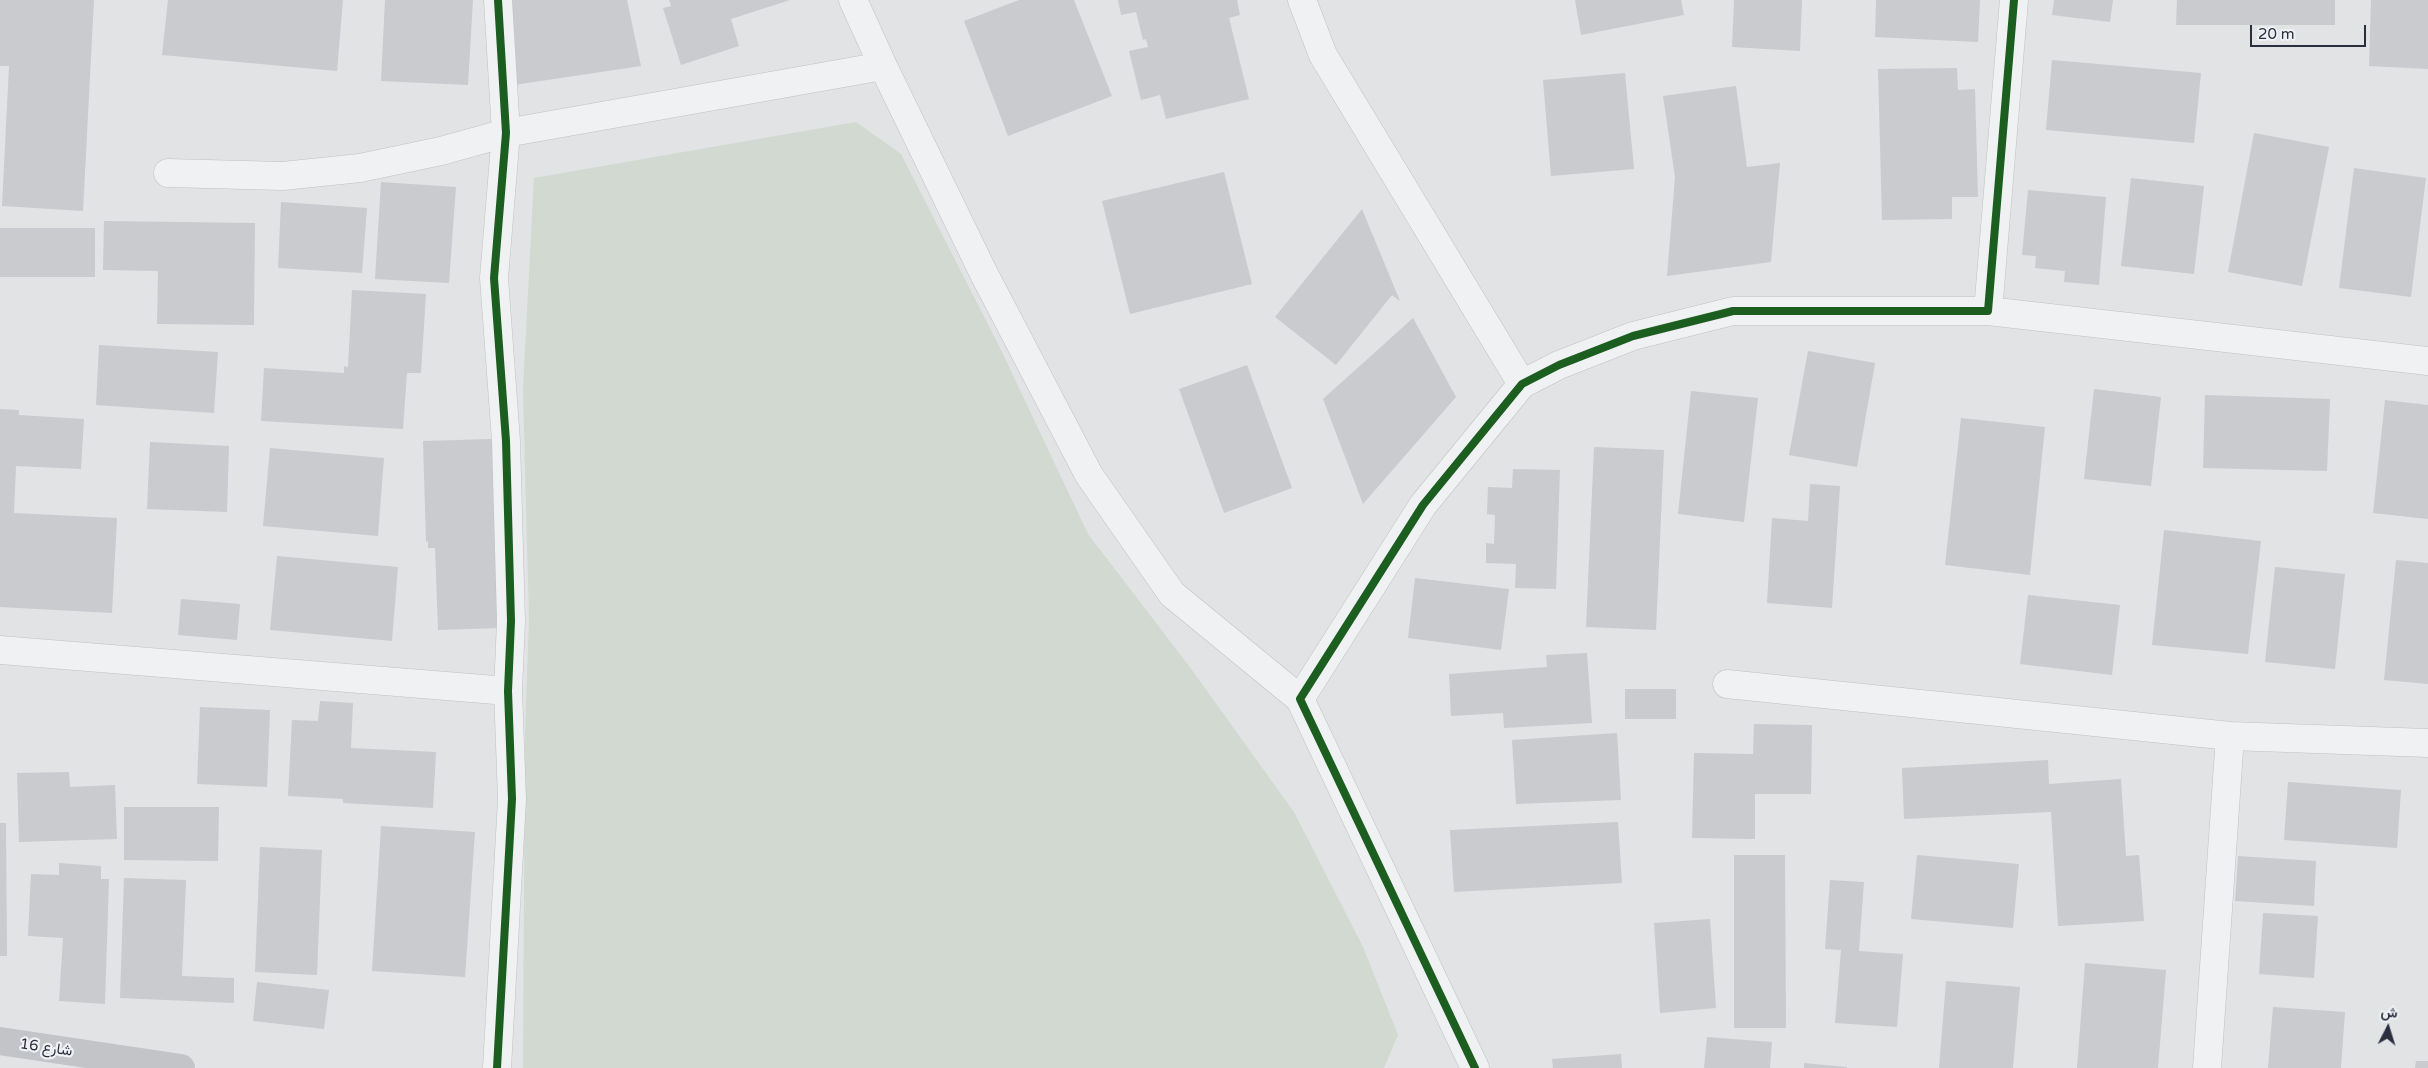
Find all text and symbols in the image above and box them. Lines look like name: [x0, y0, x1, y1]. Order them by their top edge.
scale bar: [2253, 15, 2369, 47]
text: 20 m: [2258, 25, 2295, 43]
north arrow: [2363, 1003, 2413, 1053]
text: ش: [2380, 1003, 2398, 1022]
street label: شارع 16: [19, 1035, 73, 1061]

